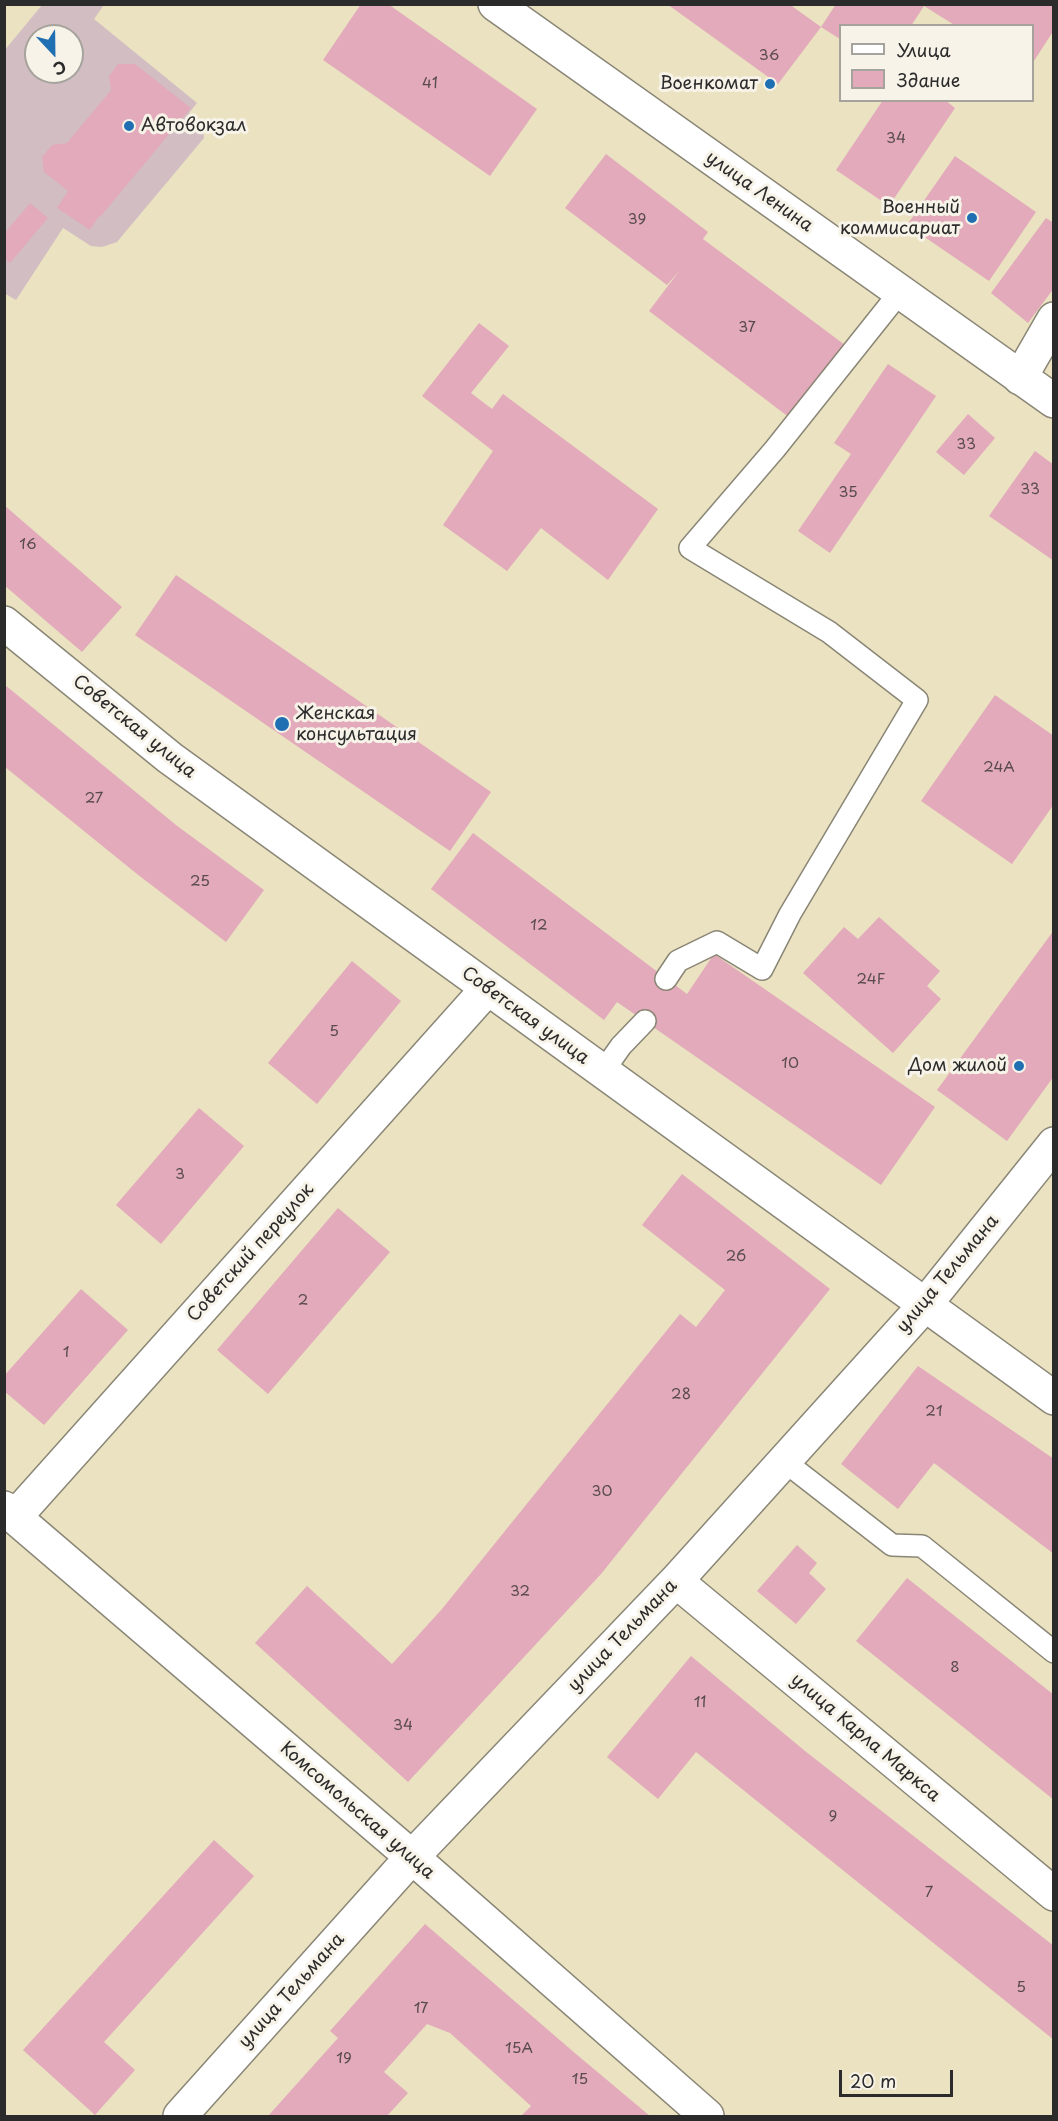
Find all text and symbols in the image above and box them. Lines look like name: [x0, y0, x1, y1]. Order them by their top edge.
north arrow: [24, 24, 84, 84]
legend: [839, 24, 1034, 102]
text: Улица: [897, 36, 951, 63]
house number: 36: [759, 47, 779, 65]
text: С: [50, 55, 70, 82]
text: Здание: [897, 66, 960, 93]
place label: Военкомат: [660, 73, 758, 95]
house number: 41: [422, 75, 438, 93]
marker: Военкомат: [763, 77, 777, 91]
place label: Автовокзал: [141, 115, 246, 137]
marker: Автовокзал: [122, 119, 136, 133]
house number: 34: [886, 130, 906, 148]
street label: улица Ленина: [701, 147, 817, 237]
place label: Военный коммисариат: [840, 197, 960, 240]
house number: 39: [628, 211, 646, 229]
marker: Военный коммисариат: [965, 211, 979, 225]
house number: 37: [738, 319, 756, 337]
house number: 33: [956, 436, 976, 454]
house number: 33: [1020, 481, 1040, 499]
house number: 35: [838, 484, 858, 502]
house number: 16: [19, 536, 37, 554]
street label: Советская улица: [68, 671, 200, 783]
place label: Женская консультация: [296, 703, 417, 746]
marker: Женская консультация: [273, 715, 291, 733]
house number: 24А: [983, 759, 1015, 777]
house number: 27: [85, 790, 103, 808]
house number: 25: [190, 873, 210, 891]
house number: 12: [530, 917, 548, 935]
street label: Советская улица: [457, 963, 593, 1069]
house number: 24F: [857, 971, 885, 989]
house number: 5: [329, 1023, 339, 1041]
house number: 10: [781, 1055, 799, 1073]
place label: Дом жилой: [908, 1055, 1007, 1077]
marker: Дом жилой: [1012, 1059, 1026, 1073]
house number: 3: [175, 1166, 185, 1184]
street label: Советский переулок: [183, 1179, 319, 1327]
street label: улица Тельмана: [892, 1211, 1004, 1337]
house number: 26: [726, 1248, 746, 1266]
house number: 2: [298, 1292, 308, 1310]
house number: 1: [63, 1344, 69, 1362]
house number: 28: [671, 1386, 691, 1404]
house number: 21: [925, 1403, 943, 1421]
house number: 30: [592, 1483, 612, 1501]
street label: улица Тельмана: [564, 1575, 682, 1697]
house number: 32: [510, 1583, 530, 1601]
house number: 8: [950, 1659, 960, 1677]
street label: улица Карла Маркса: [786, 1669, 944, 1807]
house number: 11: [694, 1694, 706, 1712]
house number: 34: [393, 1717, 413, 1735]
street label: Комсомольская улица: [275, 1738, 439, 1884]
house number: 9: [829, 1808, 837, 1826]
house number: 7: [925, 1884, 933, 1902]
street label: улица Тельмана: [235, 1929, 349, 2053]
house number: 5: [1016, 1979, 1026, 1997]
house number: 17: [414, 2000, 428, 2018]
house number: 15А: [505, 2040, 533, 2058]
house number: 19: [336, 2050, 352, 2068]
scale bar: [842, 2058, 956, 2096]
text: 20 m: [850, 2067, 896, 2094]
house number: 15: [572, 2071, 588, 2089]

